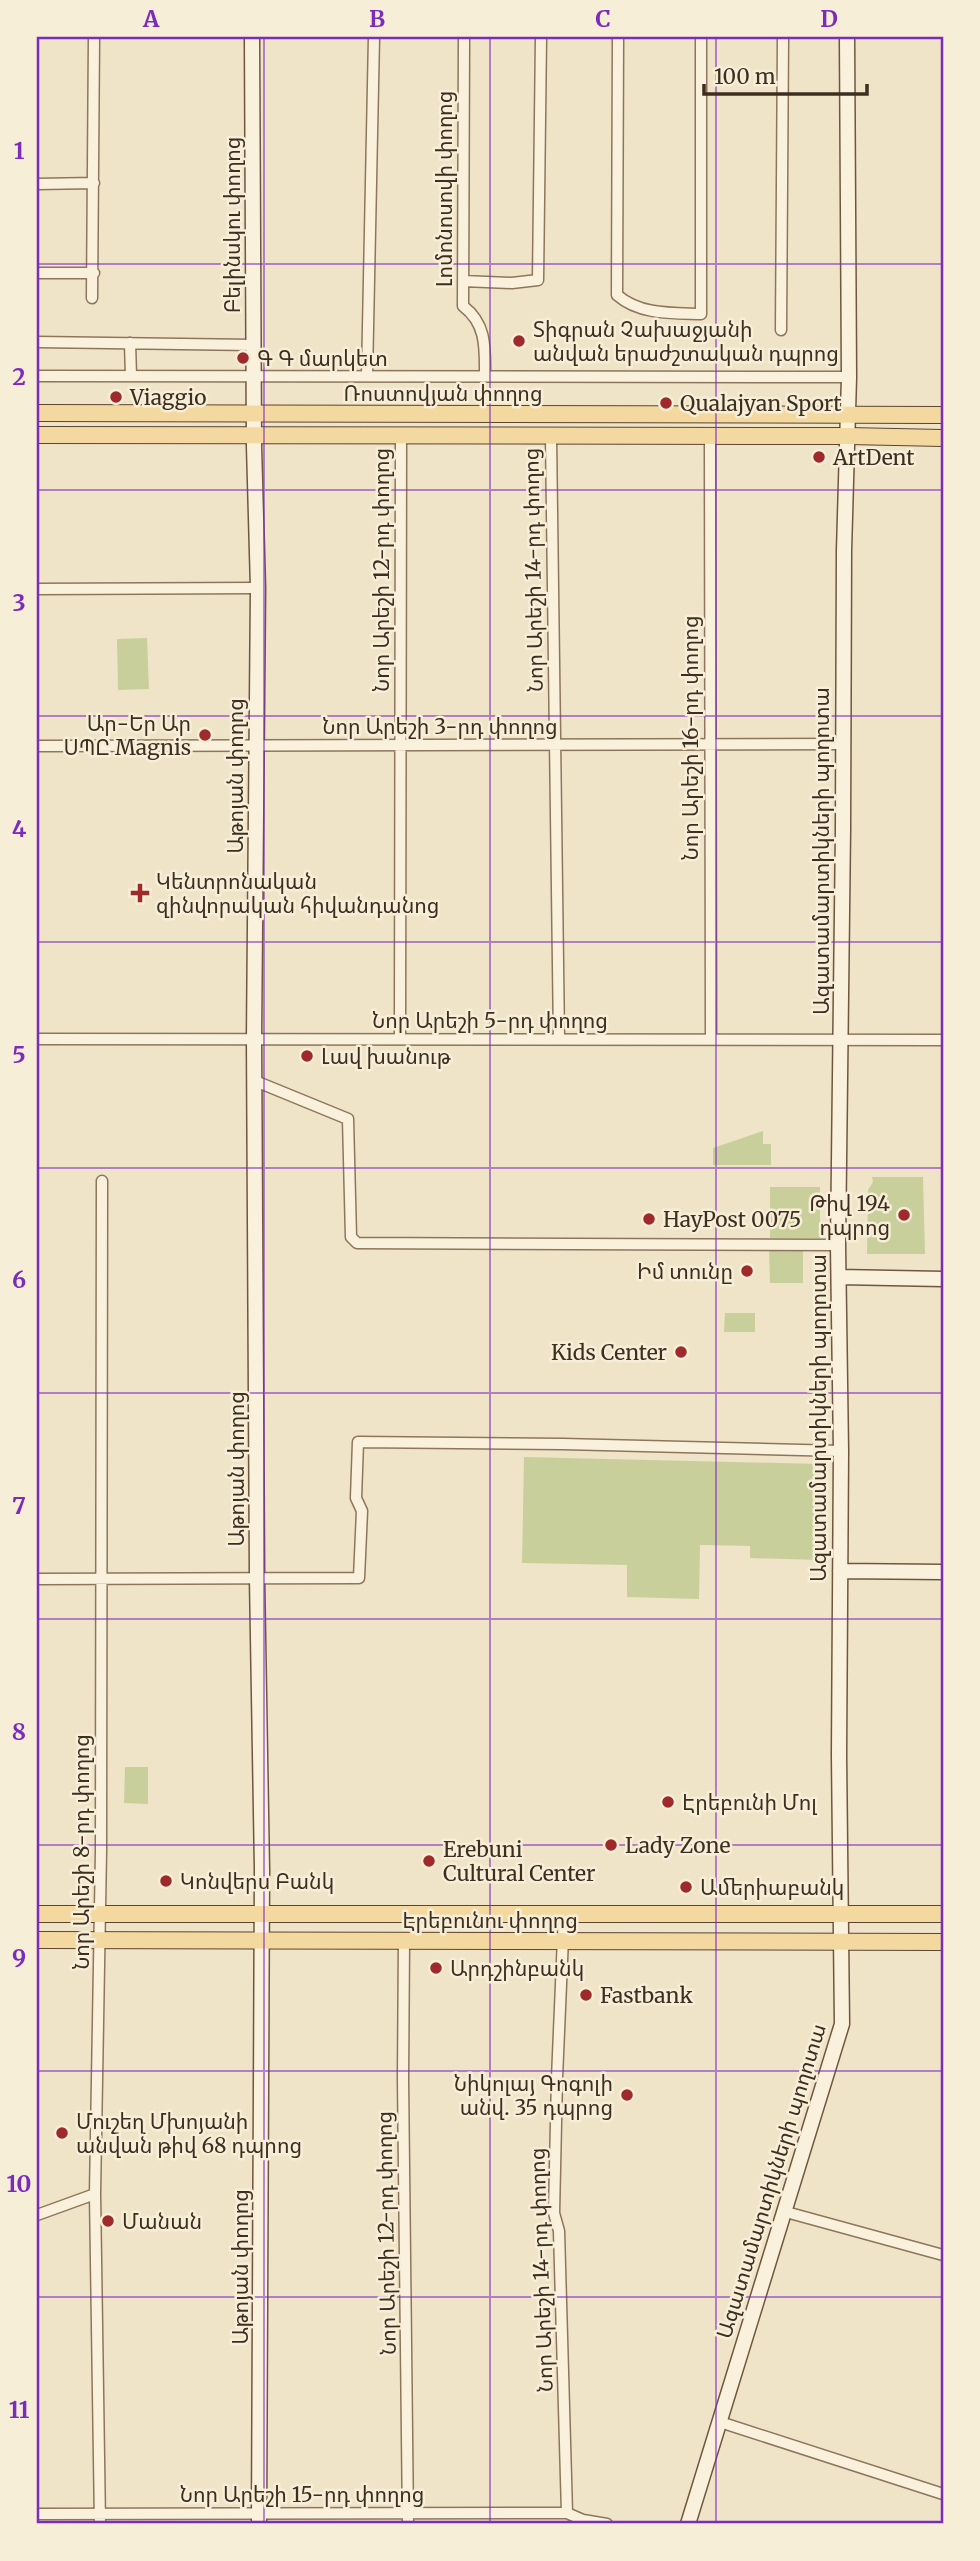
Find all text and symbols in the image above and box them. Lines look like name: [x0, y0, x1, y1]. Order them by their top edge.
text: A: [142, 4, 160, 33]
text: B: [369, 4, 385, 33]
text: C: [595, 4, 611, 33]
text: D: [820, 4, 838, 33]
scale bar: [704, 52, 866, 96]
text: 100 m: [714, 63, 776, 90]
street label: Լոմոնոսովի փողոց: [431, 91, 458, 287]
text: 1: [14, 136, 25, 165]
street label: Բելինսկու փողոց: [219, 137, 246, 313]
place label: Տիգրան Չախաջյանի անվան երաժշտական դպրոց: [533, 316, 839, 367]
marker: Տիգրան Չախաջյանի անվան երաժշտական դպրոց: [511, 333, 527, 349]
place label: Գ Գ մարկետ: [257, 345, 388, 372]
marker: Գ Գ մարկետ: [235, 350, 251, 366]
text: 2: [12, 362, 26, 391]
street label: Ռոստովյան փողոց: [344, 380, 542, 407]
place label: Viaggio: [129, 384, 206, 411]
marker: Viaggio: [108, 389, 124, 405]
place label: Qualajyan Sport: [680, 390, 842, 417]
marker: Qualajyan Sport: [658, 395, 674, 411]
place label: ArtDent: [832, 444, 914, 471]
street label: Նոր Արեշի 12-րդ փողոց: [368, 448, 395, 692]
street label: Նոր Արեշի 14-րդ փողոց: [517, 448, 549, 692]
marker: ArtDent: [811, 449, 827, 465]
text: 3: [12, 588, 26, 617]
street label: Նոր Արեշի 16-րդ փողոց: [677, 615, 704, 861]
street label: Ազատամարտիկների պողոտա: [808, 687, 835, 1015]
street label: Աթոյան փողոց: [222, 698, 249, 854]
place label: Ար-Եր Ար ՍՊԸ Magnis: [63, 710, 191, 761]
street label: Նոր Արեշի 3-րդ փողոց: [322, 713, 558, 740]
marker: Ար-Եր Ար ՍՊԸ Magnis: [197, 727, 213, 743]
text: 4: [12, 814, 27, 843]
place label: Կենտրոնական զինվորական հիվանդանոց: [156, 868, 439, 919]
marker: Կենտրոնական զինվորական հիվանդանոց: [130, 883, 150, 903]
street label: Նոր Արեշի 5-րդ փողոց: [372, 1007, 608, 1034]
text: 5: [12, 1040, 26, 1069]
place label: Լավ խանութ: [321, 1043, 452, 1070]
marker: Լավ խանութ: [299, 1048, 315, 1064]
place label: Թիվ 194 դպրոց: [809, 1190, 890, 1241]
place label: HayPost 0075: [663, 1206, 801, 1233]
marker: Թիվ 194 դպրոց: [896, 1207, 912, 1223]
marker: HayPost 0075: [641, 1211, 657, 1227]
street label: Ազատամարտիկների պողոտա: [805, 1254, 832, 1582]
place label: Իմ տունը: [637, 1258, 733, 1285]
marker: Իմ տունը: [739, 1263, 755, 1279]
text: 6: [12, 1265, 26, 1294]
place label: Kids Center: [551, 1339, 667, 1366]
marker: Kids Center: [673, 1344, 689, 1360]
street label: Աթոյան փողոց: [223, 1391, 250, 1547]
text: 7: [12, 1491, 26, 1520]
text: 8: [12, 1717, 26, 1746]
street label: Նոր Արեշի 8-րդ փողոց: [68, 1734, 95, 1970]
place label: Էրեբունի Մոլ: [682, 1789, 817, 1816]
marker: Էրեբունի Մոլ: [660, 1794, 676, 1810]
place label: Lady Zone: [625, 1832, 731, 1859]
place label: Erebuni Cultural Center: [443, 1836, 595, 1887]
marker: Lady Zone: [603, 1837, 619, 1853]
marker: Erebuni Cultural Center: [421, 1853, 437, 1869]
place label: Կոնվերս Բանկ: [180, 1868, 334, 1895]
marker: Կոնվերս Բանկ: [158, 1873, 174, 1889]
place label: Ամերիաբանկ: [700, 1874, 844, 1901]
marker: Ամերիաբանկ: [678, 1879, 694, 1895]
street label: Էրեբունու փողոց: [402, 1907, 578, 1934]
text: 9: [12, 1943, 26, 1972]
place label: Արդշինբանկ: [450, 1955, 584, 1982]
marker: Արդշինբանկ: [428, 1960, 444, 1976]
place label: Fastbank: [600, 1982, 693, 2009]
marker: Fastbank: [578, 1987, 594, 2003]
street label: Ազատամարտիկների պողոտա: [710, 2020, 832, 2342]
place label: Նիկոլայ Գոգոլի անվ. 35 դպրոց: [454, 2070, 613, 2121]
marker: Նիկոլայ Գոգոլի անվ. 35 դպրոց: [619, 2087, 635, 2103]
place label: Մուշեղ Մխոյանի անվան թիվ 68 դպրոց: [76, 2108, 302, 2159]
street label: Նոր Արեշի 12-րդ փողոց: [370, 2111, 402, 2355]
marker: Մուշեղ Մխոյանի անվան թիվ 68 դպրոց: [54, 2125, 70, 2141]
street label: Նոր Արեշի 14-րդ փողոց: [523, 2147, 559, 2393]
text: 10: [7, 2169, 31, 2198]
street label: Աթոյան փողոց: [227, 2189, 254, 2345]
place label: Մանան: [122, 2208, 202, 2235]
marker: Մանան: [100, 2213, 116, 2229]
text: 11: [9, 2395, 30, 2424]
street label: Նոր Արեշի 15-րդ փողոց: [180, 2481, 424, 2508]

